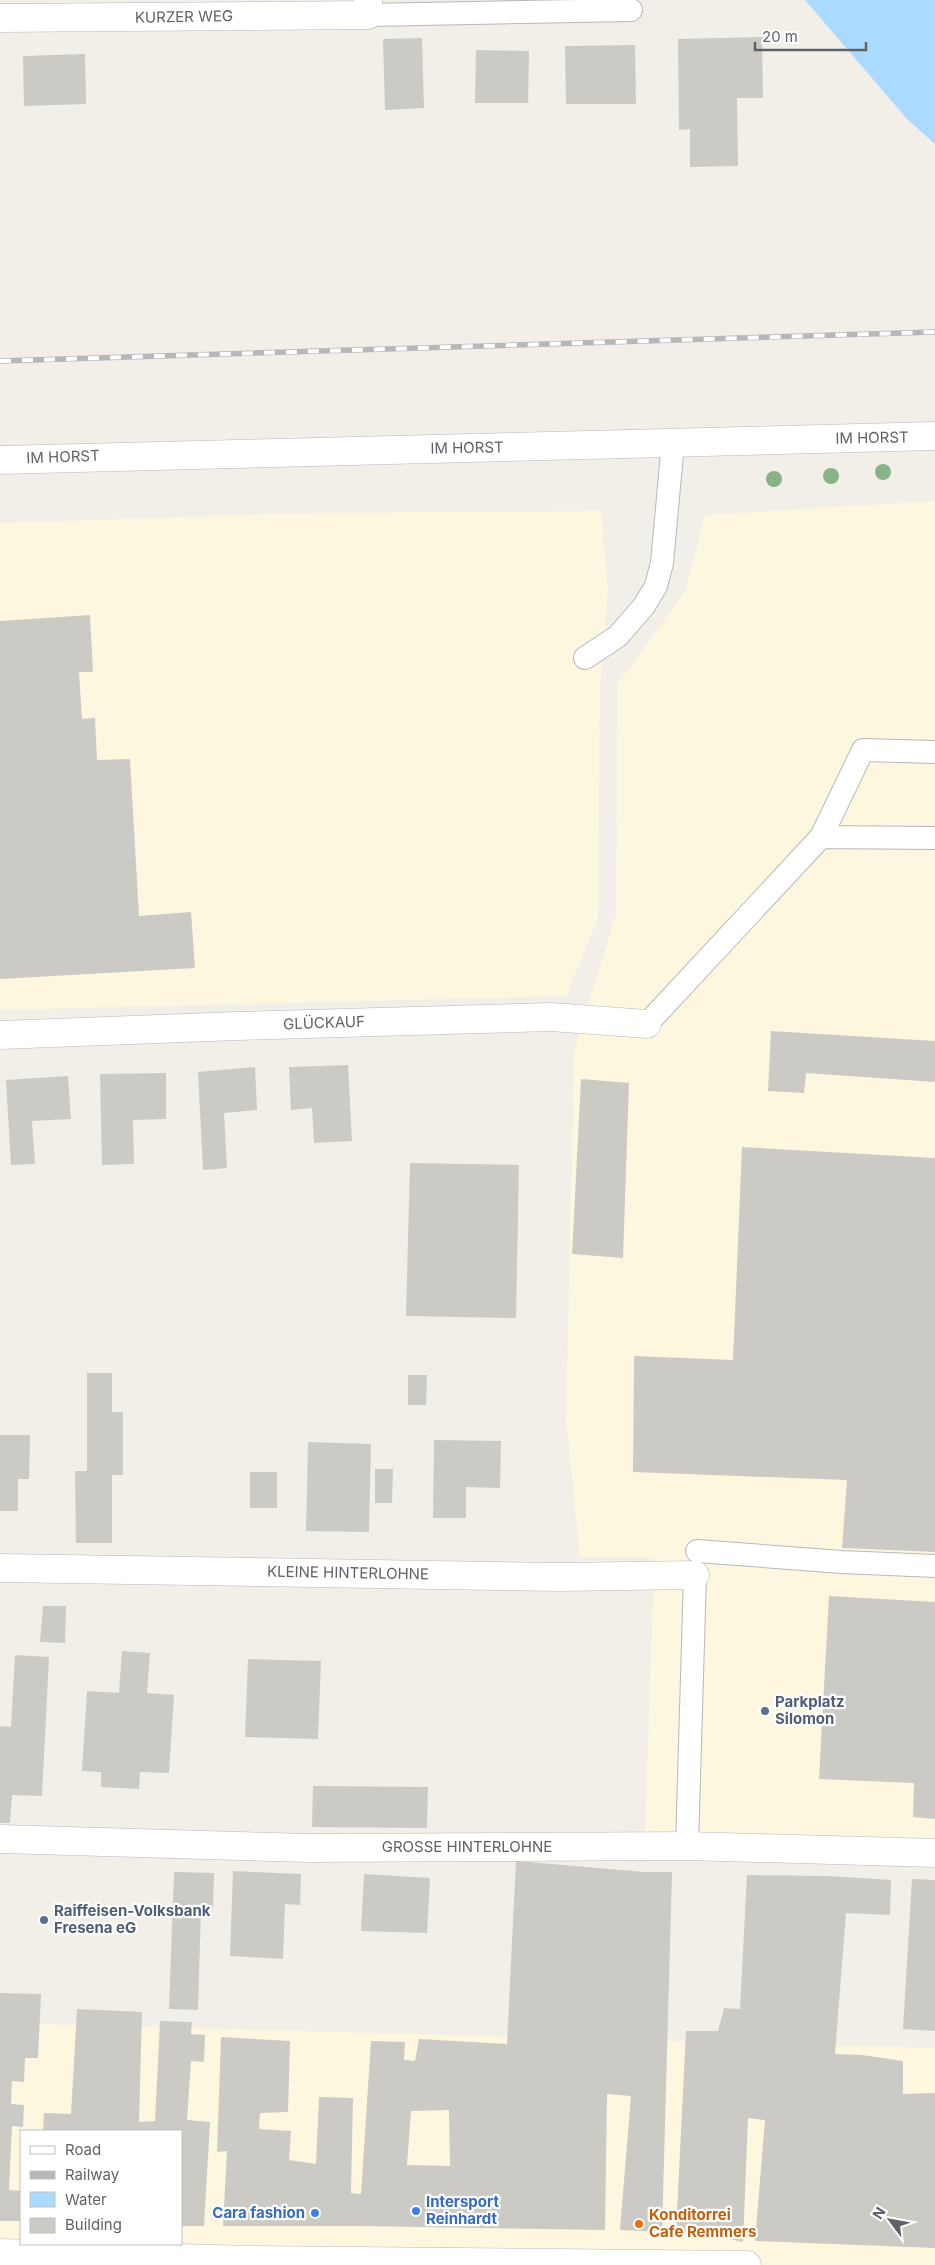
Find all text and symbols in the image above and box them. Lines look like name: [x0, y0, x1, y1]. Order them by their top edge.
street label: KURZER WEG: [135, 6, 233, 27]
scale bar: [755, 20, 866, 52]
text: 20 m: [762, 27, 798, 46]
street label: IM HORST: [835, 427, 909, 448]
street label: IM HORST: [430, 437, 504, 458]
street label: IM HORST: [26, 446, 100, 467]
street label: GLÜCKAUF: [283, 1012, 365, 1033]
street label: KLEINE HINTERLOHNE: [267, 1562, 429, 1583]
place label: Parkplatz Silomon: [775, 1692, 845, 1728]
marker: Parkplatz Silomon: [759, 1705, 771, 1717]
street label: GROSSE HINTERLOHNE: [382, 1837, 552, 1856]
place label: Raiffeisen-Volksbank Fresena eG: [54, 1901, 211, 1937]
marker: Raiffeisen-Volksbank Fresena eG: [38, 1914, 50, 1926]
legend: [20, 2130, 182, 2245]
text: Road: [65, 2140, 101, 2159]
text: Railway: [65, 2165, 120, 2184]
text: Water: [65, 2190, 107, 2209]
place label: Intersport Reinhardt: [426, 2192, 499, 2228]
north arrow: [865, 2195, 915, 2245]
place label: Cara fashion: [212, 2203, 305, 2222]
text: N: [869, 2204, 889, 2222]
marker: Intersport Reinhardt: [410, 2205, 422, 2217]
place label: Konditorrei Cafe Remmers: [649, 2205, 756, 2241]
marker: Cara fashion: [309, 2207, 321, 2219]
text: Building: [65, 2215, 122, 2234]
marker: Konditorrei Cafe Remmers: [633, 2218, 645, 2230]

